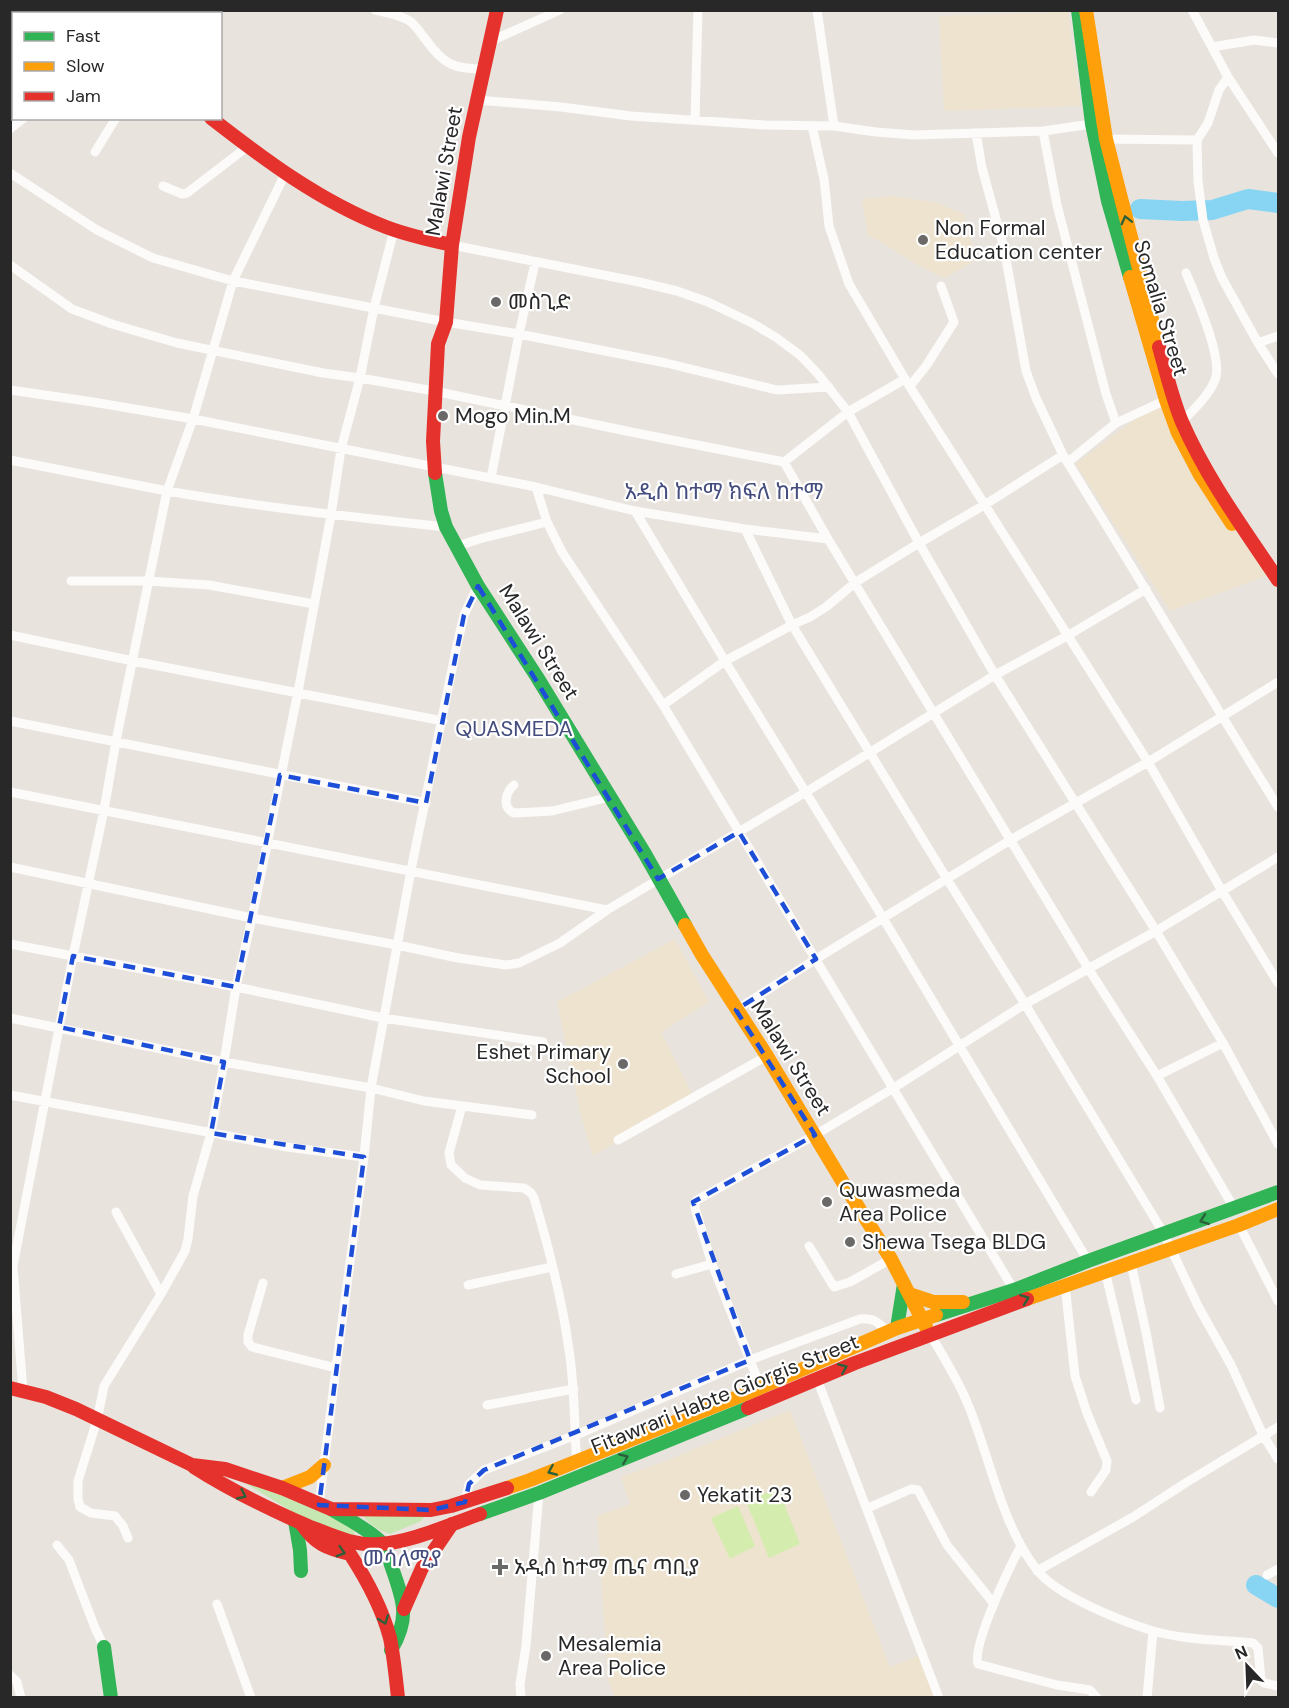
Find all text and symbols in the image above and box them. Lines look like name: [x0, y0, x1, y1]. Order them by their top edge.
legend: [12, 12, 222, 120]
text: Fast: [66, 24, 101, 48]
text: Slow: [66, 54, 105, 78]
text: Jam: [66, 84, 101, 108]
street label: Malawi Street: [419, 104, 469, 238]
place label: Non Formal Education center: [935, 214, 1102, 266]
one-way arrow: [1121, 215, 1134, 225]
marker: Non Formal Education center: [916, 233, 930, 247]
street label: Somalia Street: [1127, 236, 1195, 380]
place label: መስጊድ: [508, 288, 571, 316]
marker: መስጊድ: [489, 295, 503, 309]
place label: Mogo Min.M: [455, 402, 571, 430]
marker: Mogo Min.M: [436, 409, 450, 423]
district label: አዲስ ከተማ ክፍለ ከተማ: [625, 477, 823, 506]
street label: Malawi Street: [492, 579, 586, 705]
district label: QUASMEDA: [455, 714, 573, 743]
street label: Malawi Street: [744, 995, 838, 1121]
place label: Eshet Primary School: [477, 1038, 611, 1090]
marker: Eshet Primary School: [616, 1057, 630, 1071]
place label: Quwasmeda Area Police: [839, 1176, 960, 1228]
marker: Quwasmeda Area Police: [820, 1195, 834, 1209]
one-way arrow: [1199, 1212, 1210, 1225]
place label: Shewa Tsega BLDG: [862, 1228, 1046, 1256]
marker: Shewa Tsega BLDG: [843, 1235, 857, 1249]
one-way arrow: [1019, 1293, 1030, 1306]
street label: Fitawrari Habte Giorgis Street: [587, 1327, 863, 1461]
one-way arrow: [837, 1363, 848, 1375]
one-way arrow: [617, 1453, 628, 1465]
one-way arrow: [548, 1464, 559, 1476]
place label: Yekatit 23: [697, 1481, 793, 1509]
one-way arrow: [236, 1488, 247, 1500]
marker: Yekatit 23: [678, 1488, 692, 1502]
district label: መሳለሚያ: [363, 1544, 441, 1573]
one-way arrow: [335, 1545, 346, 1557]
place label: አዲስ ከተማ ጤና ጣቢያ: [514, 1553, 699, 1581]
marker: አዲስ ከተማ ጤና ጣቢያ: [491, 1558, 509, 1576]
one-way arrow: [377, 1614, 389, 1625]
place label: Mesalemia Area Police: [558, 1630, 666, 1682]
north arrow: [1217, 1636, 1277, 1696]
text: N: [1232, 1641, 1251, 1665]
marker: Mesalemia Area Police: [539, 1649, 553, 1663]

